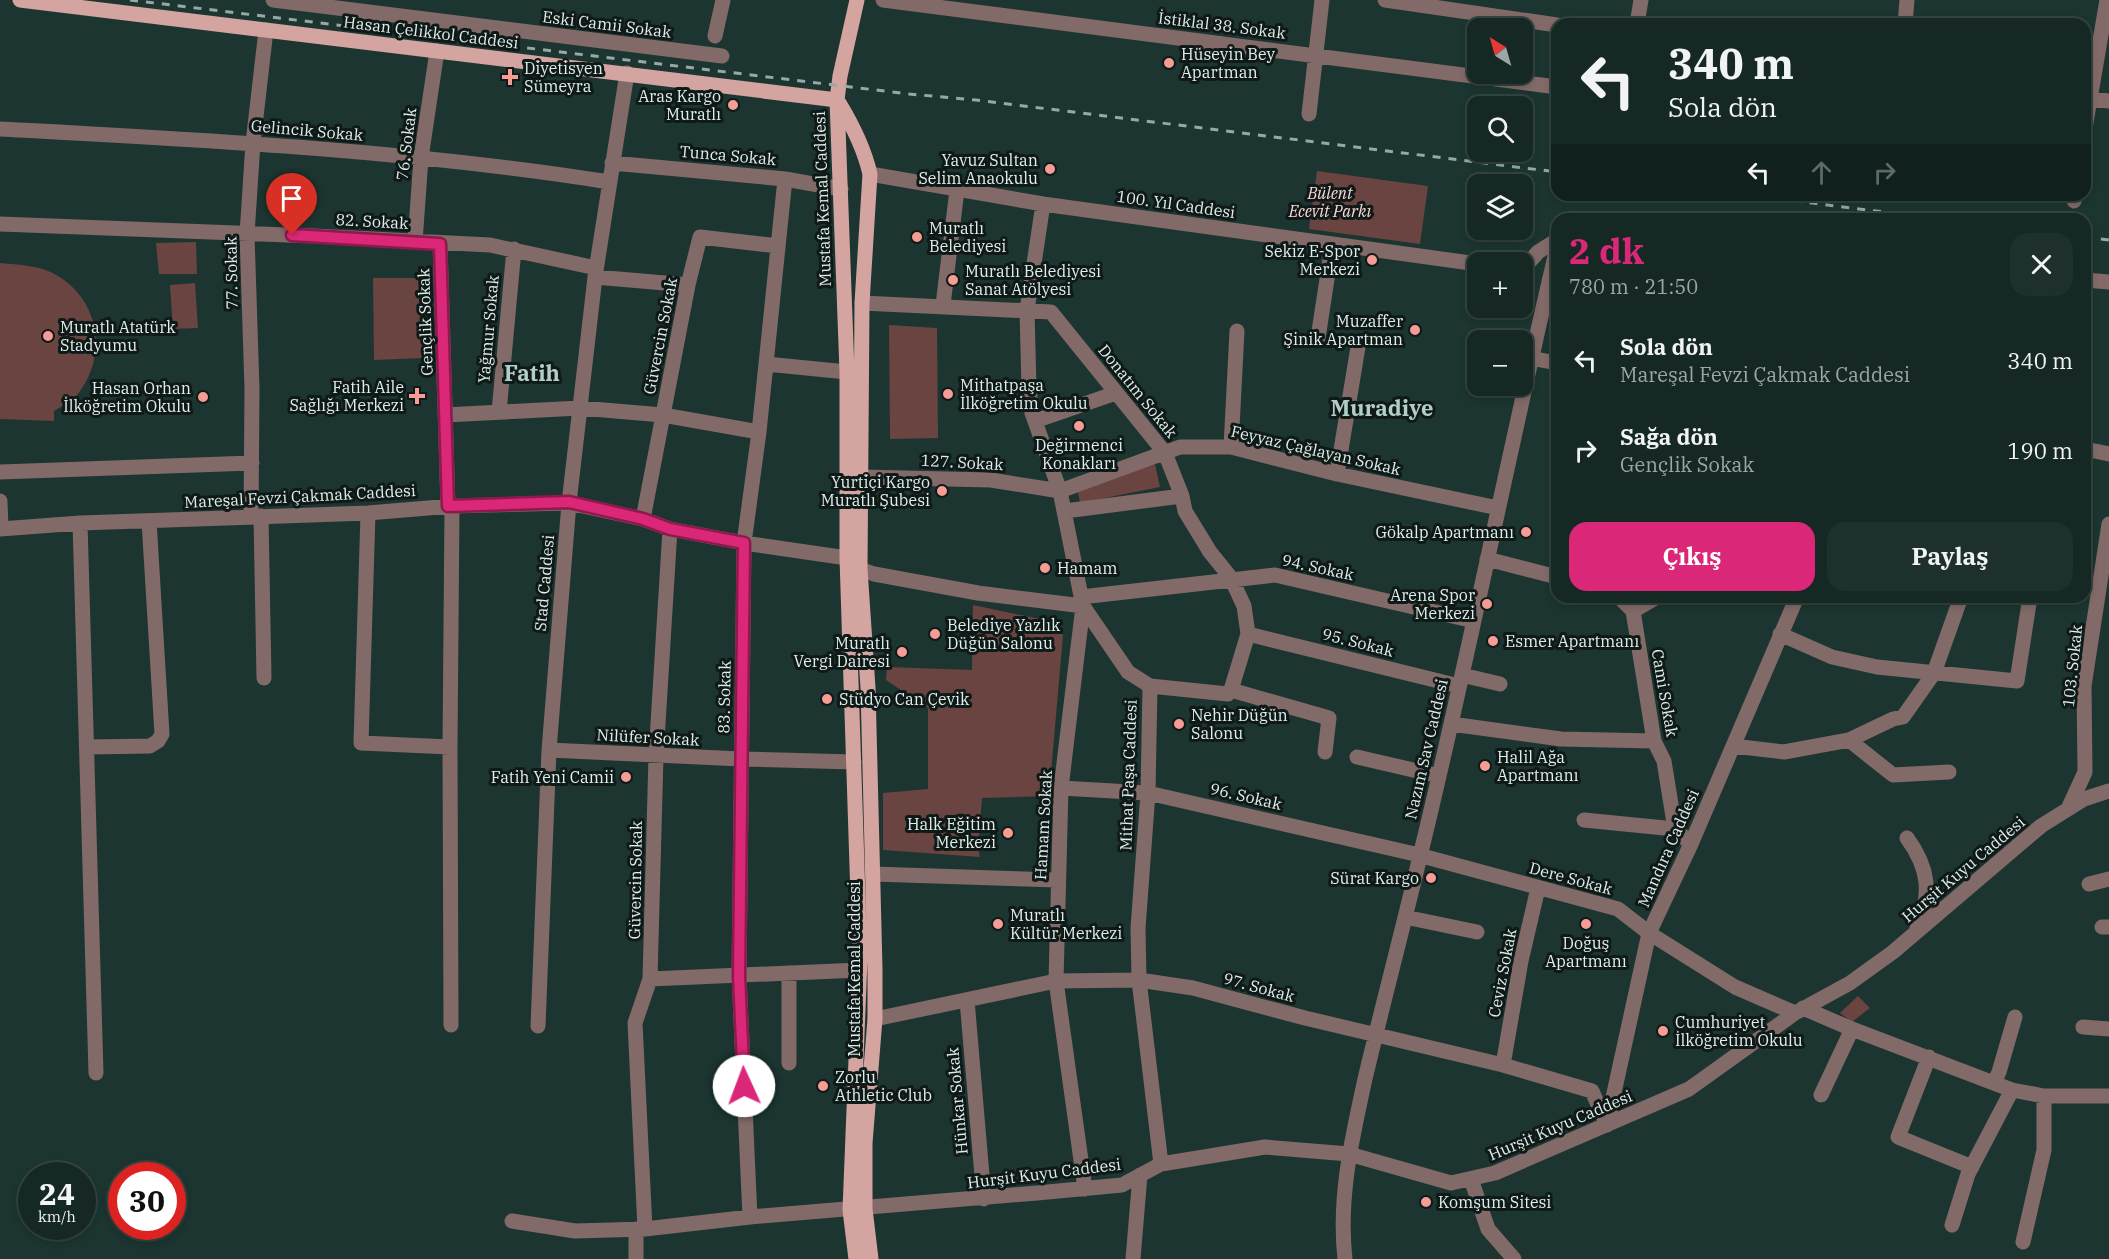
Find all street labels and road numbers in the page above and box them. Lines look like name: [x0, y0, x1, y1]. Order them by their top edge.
street label: Eski Camii Sokak: [541, 6, 673, 42]
street label: İstiklal 38. Sokak: [1157, 7, 1288, 43]
street label: Hasan Çelikkol Caddesi: [342, 11, 520, 53]
street label: 76. Sokak: [392, 106, 420, 181]
street label: Mustafa Kemal Caddesi: [809, 111, 835, 287]
street label: Gelincik Sokak: [250, 115, 365, 145]
street label: Tunca Sokak: [679, 141, 778, 169]
street label: 100. Yıl Caddesi: [1115, 186, 1237, 222]
street label: 82. Sokak: [335, 209, 410, 233]
street label: 77. Sokak: [220, 236, 242, 310]
street label: Gençlik Sokak: [413, 267, 437, 376]
street label: Yağmur Sokak: [473, 274, 503, 384]
street label: Güvercin Sokak: [639, 275, 681, 396]
street label: Donatım Sokak: [1094, 340, 1182, 442]
street label: Feyyaz Çağlayan Sokak: [1229, 421, 1403, 479]
street label: 127. Sokak: [920, 450, 1004, 474]
street label: Mareşal Fevzi Çakmak Caddesi: [184, 480, 416, 512]
street label: Stad Caddesi: [530, 534, 558, 632]
street label: 94. Sokak: [1280, 550, 1356, 585]
street label: 95. Sokak: [1320, 623, 1396, 661]
street label: 103. Sokak: [2058, 623, 2086, 708]
street label: Cami Sokak: [1647, 648, 1683, 739]
street label: 83. Sokak: [713, 660, 735, 734]
street label: Nazım Sav Caddesi: [1400, 677, 1452, 821]
street label: Mithat Paşa Caddesi: [1115, 699, 1141, 851]
street label: Nilüfer Sokak: [596, 724, 701, 750]
street label: Hamam Sokak: [1030, 769, 1056, 881]
street label: 96. Sokak: [1208, 778, 1284, 814]
street label: Mandıra Caddesi: [1633, 786, 1703, 910]
street label: Hurşit Kuyu Caddesi: [1897, 812, 2029, 926]
street label: Güvercin Sokak: [624, 820, 646, 939]
street label: Dere Sokak: [1527, 857, 1615, 899]
street label: Mustafa Kemal Caddesi: [844, 881, 864, 1057]
street label: Ceviz Sokak: [1484, 926, 1521, 1019]
street label: 97. Sokak: [1221, 968, 1298, 1006]
street label: Hünkar Sokak: [942, 1046, 972, 1155]
street label: Hurşit Kuyu Caddesi: [1485, 1086, 1635, 1164]
street label: Hurşit Kuyu Caddesi: [966, 1154, 1122, 1192]

